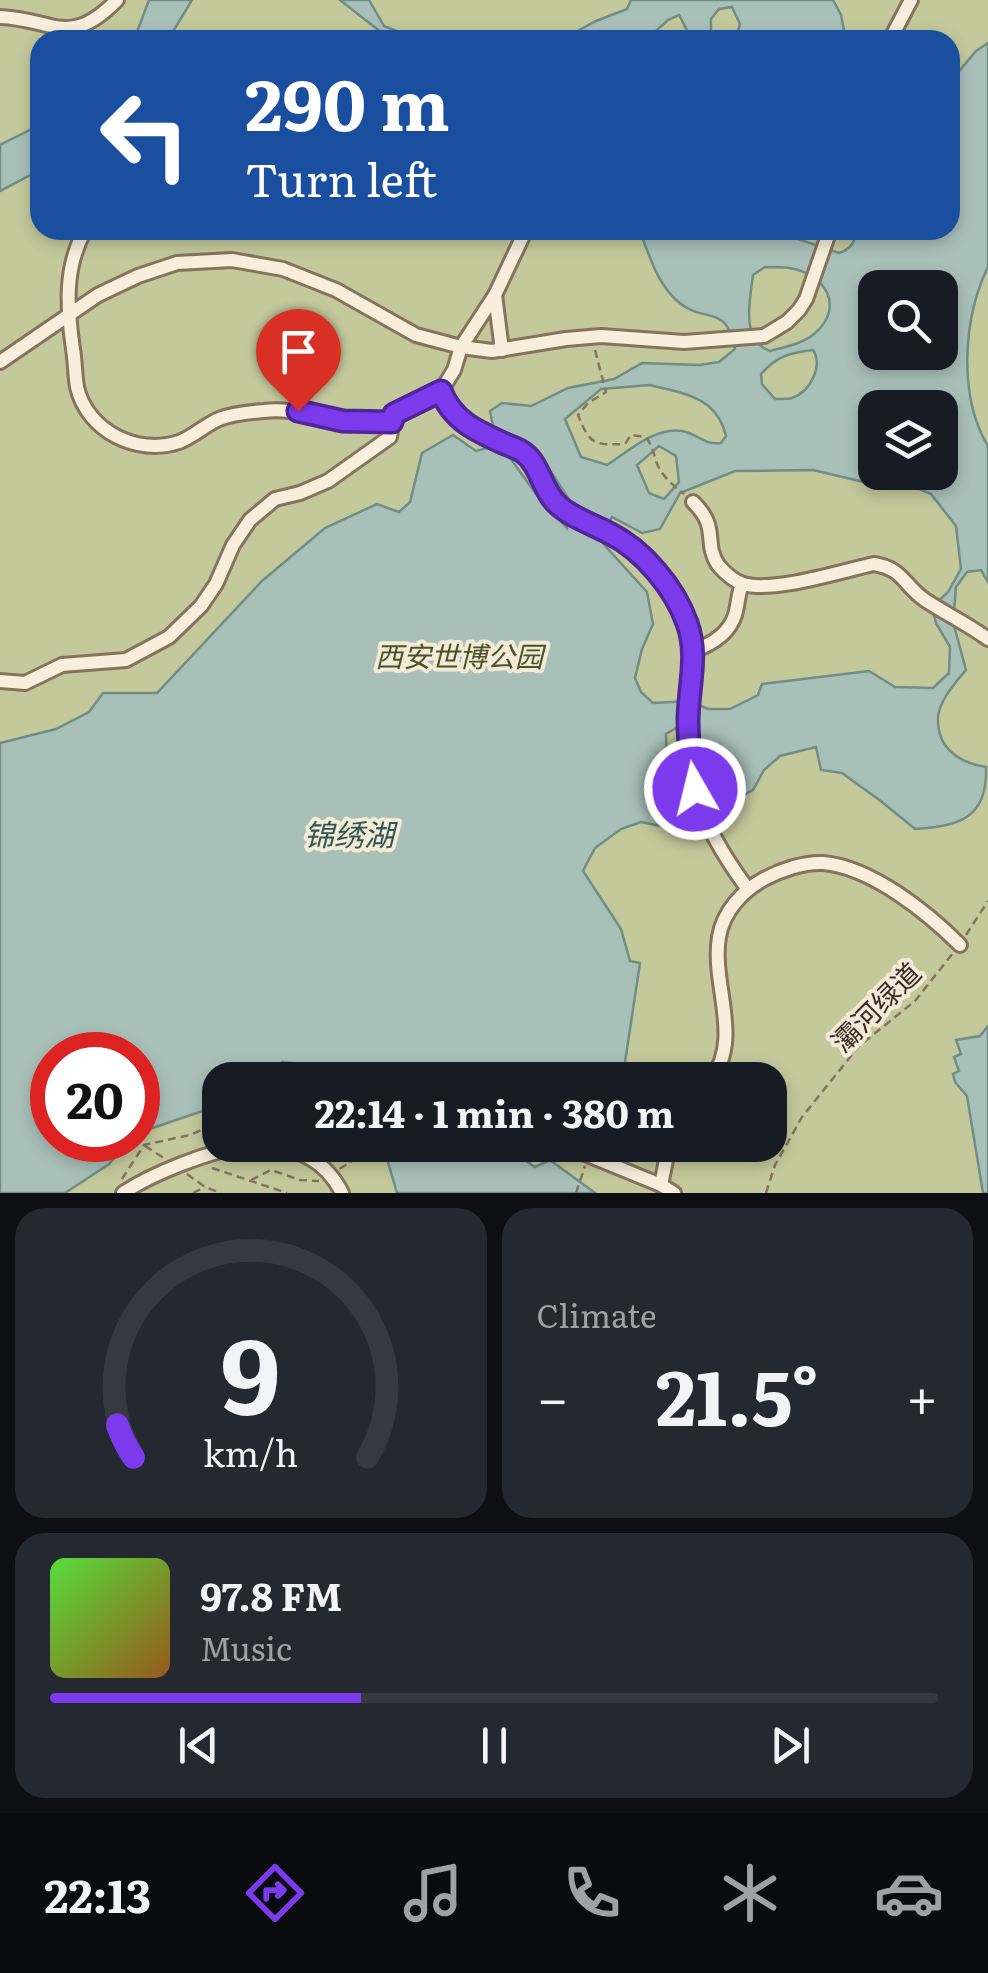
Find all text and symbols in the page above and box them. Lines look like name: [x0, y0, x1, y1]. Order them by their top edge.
text: 290 m: [245, 49, 450, 153]
icon: left: [80, 70, 210, 200]
text: Turn left: [245, 144, 437, 211]
map controls: [858, 270, 958, 490]
button: search: [858, 270, 958, 370]
pin: [256, 309, 341, 412]
icon: arrive: [271, 324, 326, 379]
button: layers: [858, 390, 958, 490]
park label: 西安世博公园: [375, 634, 547, 676]
position arrow: [643, 737, 747, 841]
water label: 锦绣湖: [304, 811, 398, 855]
street label: 灞河绿道: [821, 952, 929, 1060]
speed limit sign: 20: [30, 1032, 160, 1162]
text: 22:14 · 1 min · 380 m: [315, 1083, 674, 1140]
text: Climate: [537, 1290, 657, 1338]
text: 9: [221, 1293, 281, 1447]
text: 21.5°: [656, 1338, 819, 1449]
text: −: [537, 1354, 569, 1436]
text: +: [906, 1354, 938, 1436]
text: km/h: [203, 1425, 298, 1478]
text: 97.8 FM: [200, 1566, 342, 1623]
text: Music: [200, 1623, 292, 1671]
icon: previous: [171, 1718, 226, 1773]
icon: pause: [467, 1718, 522, 1773]
icon: next: [763, 1718, 818, 1773]
icon: directions: [240, 1858, 310, 1928]
icon: music: [398, 1858, 468, 1928]
icon: phone: [557, 1858, 627, 1928]
icon: climate: [715, 1858, 785, 1928]
icon: car: [874, 1858, 944, 1928]
text: 22:13: [44, 1860, 151, 1927]

